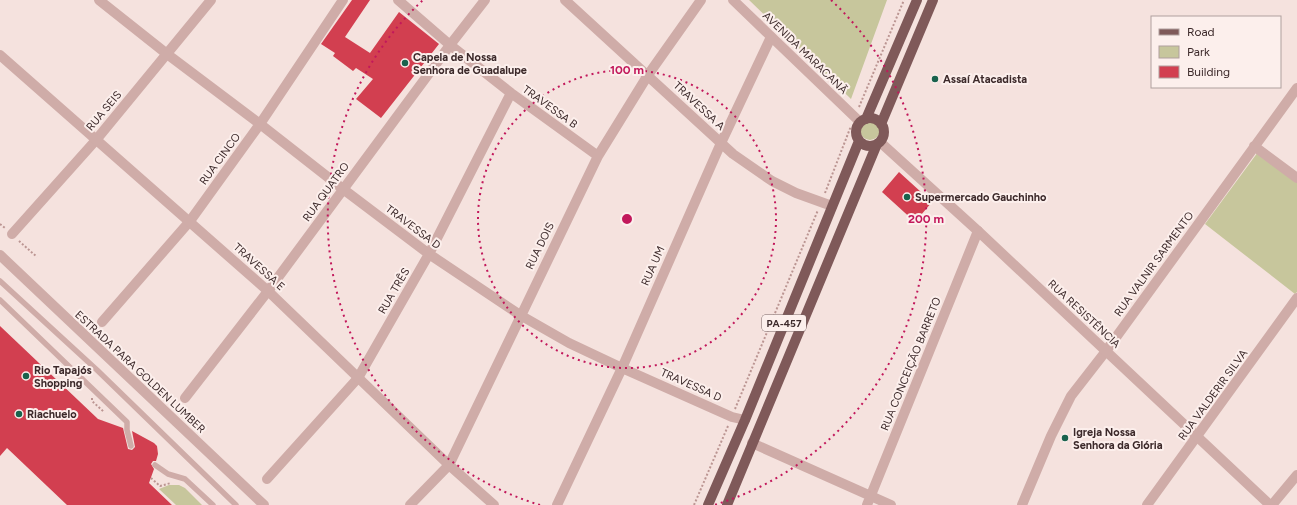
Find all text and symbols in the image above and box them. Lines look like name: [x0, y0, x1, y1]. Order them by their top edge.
street label: AVENIDA MARACANÃ: [760, 9, 851, 97]
legend: [1151, 16, 1281, 88]
text: Road: [1187, 25, 1215, 39]
text: Park: [1187, 45, 1210, 59]
place label: Capela de Nossa Senhora de Guadalupe: [413, 51, 527, 77]
marker: Capela de Nossa Senhora de Guadalupe: [400, 58, 410, 68]
text: 100 m: [610, 63, 644, 77]
text: Building: [1187, 65, 1230, 79]
place label: Assaí Atacadista: [943, 73, 1027, 86]
marker: Assaí Atacadista: [930, 74, 940, 84]
street label: TRAVESSA A: [671, 79, 728, 133]
street label: TRAVESSA B: [520, 83, 580, 131]
street label: RUA SEIS: [84, 88, 125, 133]
street label: RUA CINCO: [197, 130, 243, 187]
street label: RUA QUATRO: [300, 159, 352, 224]
place label: Supermercado Gauchinho: [915, 191, 1047, 204]
marker: Supermercado Gauchinho: [902, 192, 912, 202]
street label: TRAVESSA D: [383, 202, 443, 252]
street label: RUA VALNIR SARMENTO: [1112, 209, 1197, 319]
centre of rings: [620, 212, 634, 226]
text: 200 m: [908, 212, 944, 226]
street label: RUA DOIS: [523, 220, 557, 272]
street label: TRAVESSA E: [231, 241, 287, 293]
street label: RUA UM: [639, 244, 667, 288]
street label: RUA TRÊS: [375, 265, 413, 316]
street label: RUA RESISTÊNCIA: [1045, 276, 1124, 351]
street label: RUA CONCEIÇÃO BARRETO: [877, 295, 944, 433]
street label: ESTRADA PARA GOLDEN LUMBER: [72, 308, 208, 436]
road number: PA-457: [762, 315, 806, 331]
street label: RUA VALDERIR SILVA: [1176, 347, 1251, 443]
place label: Rio Tapajós Shopping: [34, 364, 92, 390]
street label: TRAVESSA D: [659, 366, 724, 404]
marker: Rio Tapajós Shopping: [21, 371, 31, 381]
place label: Riachuelo: [27, 408, 77, 421]
marker: Riachuelo: [14, 409, 24, 419]
place label: Igreja Nossa Senhora da Glória: [1073, 426, 1163, 452]
marker: Igreja Nossa Senhora da Glória: [1060, 433, 1070, 443]

